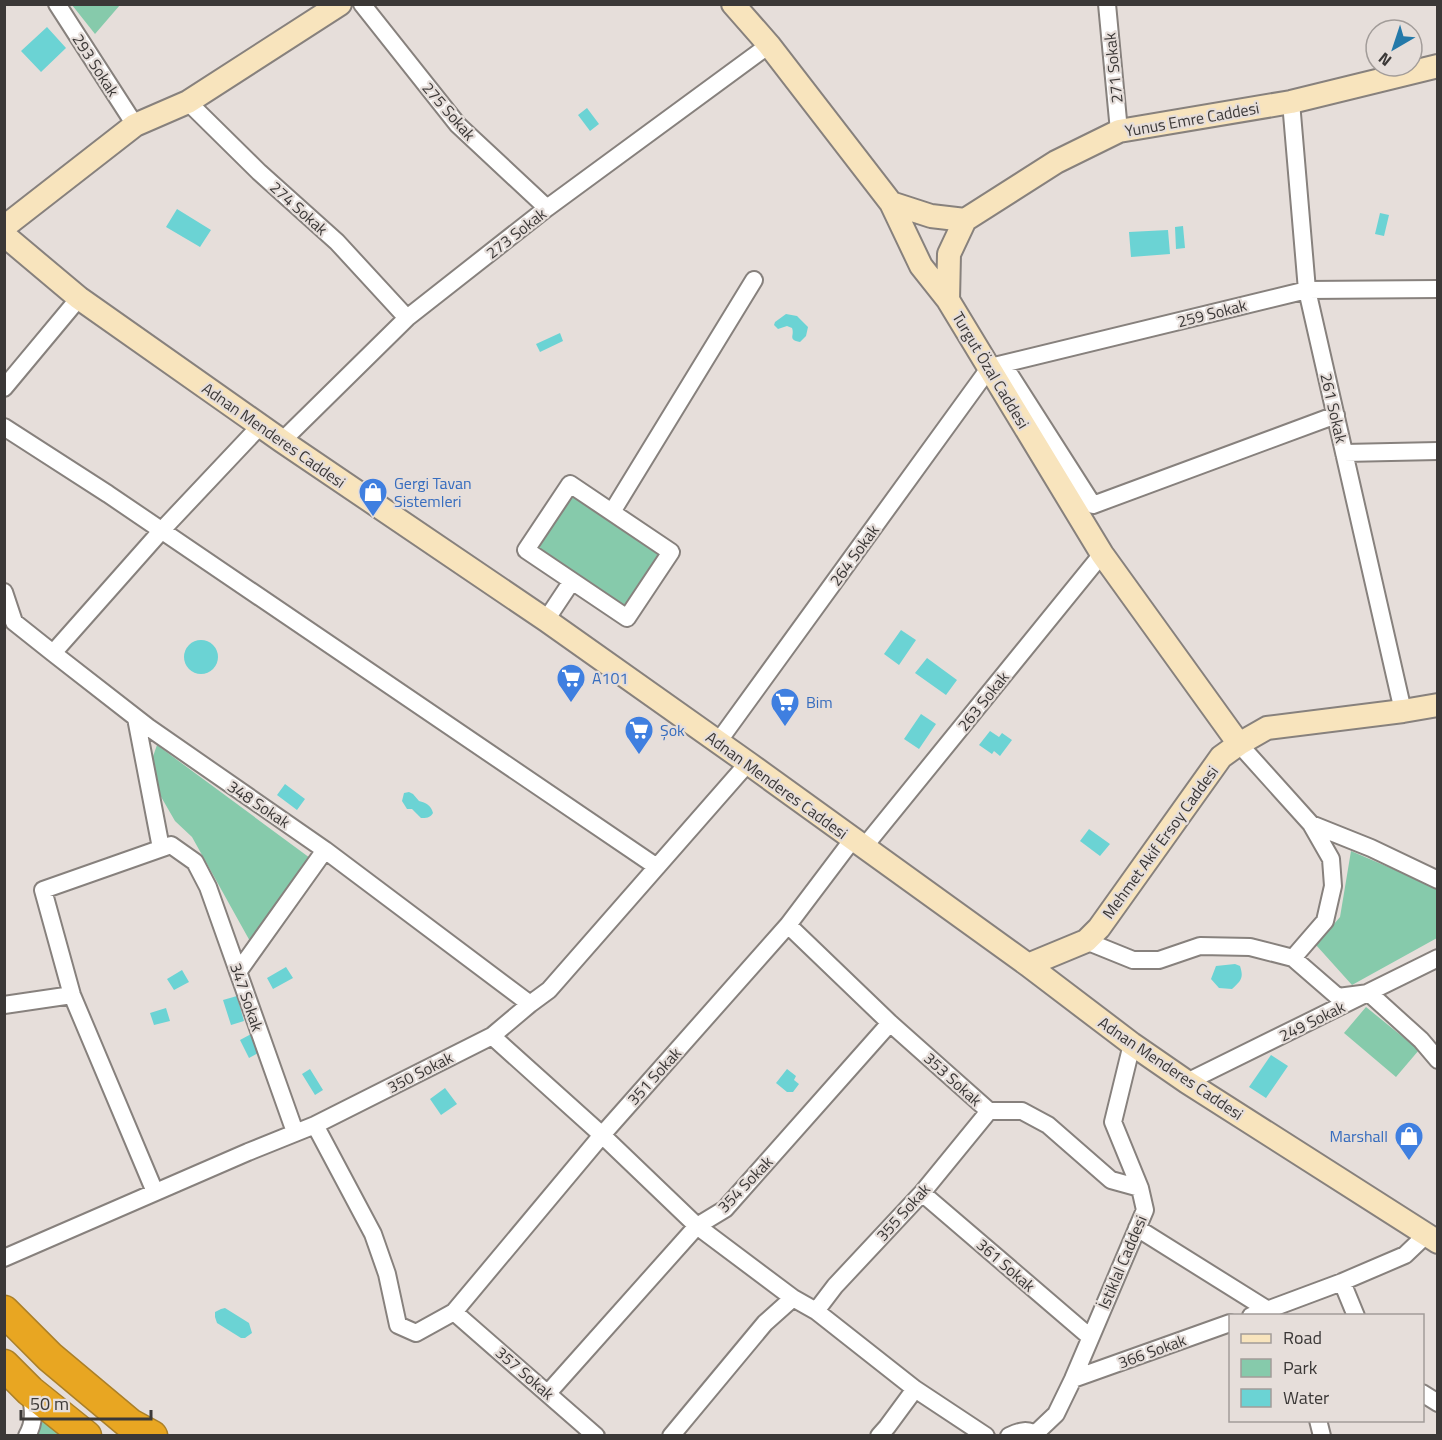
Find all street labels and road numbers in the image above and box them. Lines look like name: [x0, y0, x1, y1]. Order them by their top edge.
street label: 293 Sokak: [67, 29, 126, 102]
street label: 271 Sokak: [1097, 31, 1129, 104]
street label: 275 Sokak: [417, 76, 482, 146]
street label: Yunus Emre Caddesi: [1123, 95, 1261, 143]
street label: 274 Sokak: [265, 175, 334, 241]
street label: 273 Sokak: [481, 202, 552, 264]
street label: 259 Sokak: [1175, 293, 1250, 333]
street label: Turgut Özal Caddesi: [947, 307, 1035, 433]
street label: 261 Sokak: [1314, 371, 1354, 446]
street label: Adnan Menderes Caddesi: [197, 376, 351, 494]
street label: 264 Sokak: [823, 519, 885, 591]
street label: 263 Sokak: [951, 666, 1015, 736]
street label: Adnan Menderes Caddesi: [701, 725, 853, 845]
street label: Mehmet Akif Ersoy Caddesi: [1096, 760, 1224, 924]
street label: 348 Sokak: [223, 774, 295, 834]
street label: 347 Sokak: [224, 960, 270, 1035]
street label: 249 Sokak: [1275, 995, 1349, 1047]
street label: Adnan Menderes Caddesi: [1094, 1010, 1248, 1126]
street label: 351 Sokak: [621, 1041, 687, 1110]
street label: 350 Sokak: [383, 1045, 457, 1099]
street label: 353 Sokak: [919, 1046, 988, 1112]
street label: 354 Sokak: [712, 1150, 778, 1218]
street label: 355 Sokak: [870, 1177, 936, 1246]
street label: İstiklal Caddesi: [1091, 1211, 1153, 1313]
street label: 361 Sokak: [971, 1233, 1041, 1298]
street label: 366 Sokak: [1115, 1328, 1190, 1374]
street label: 357 Sokak: [490, 1341, 560, 1406]

